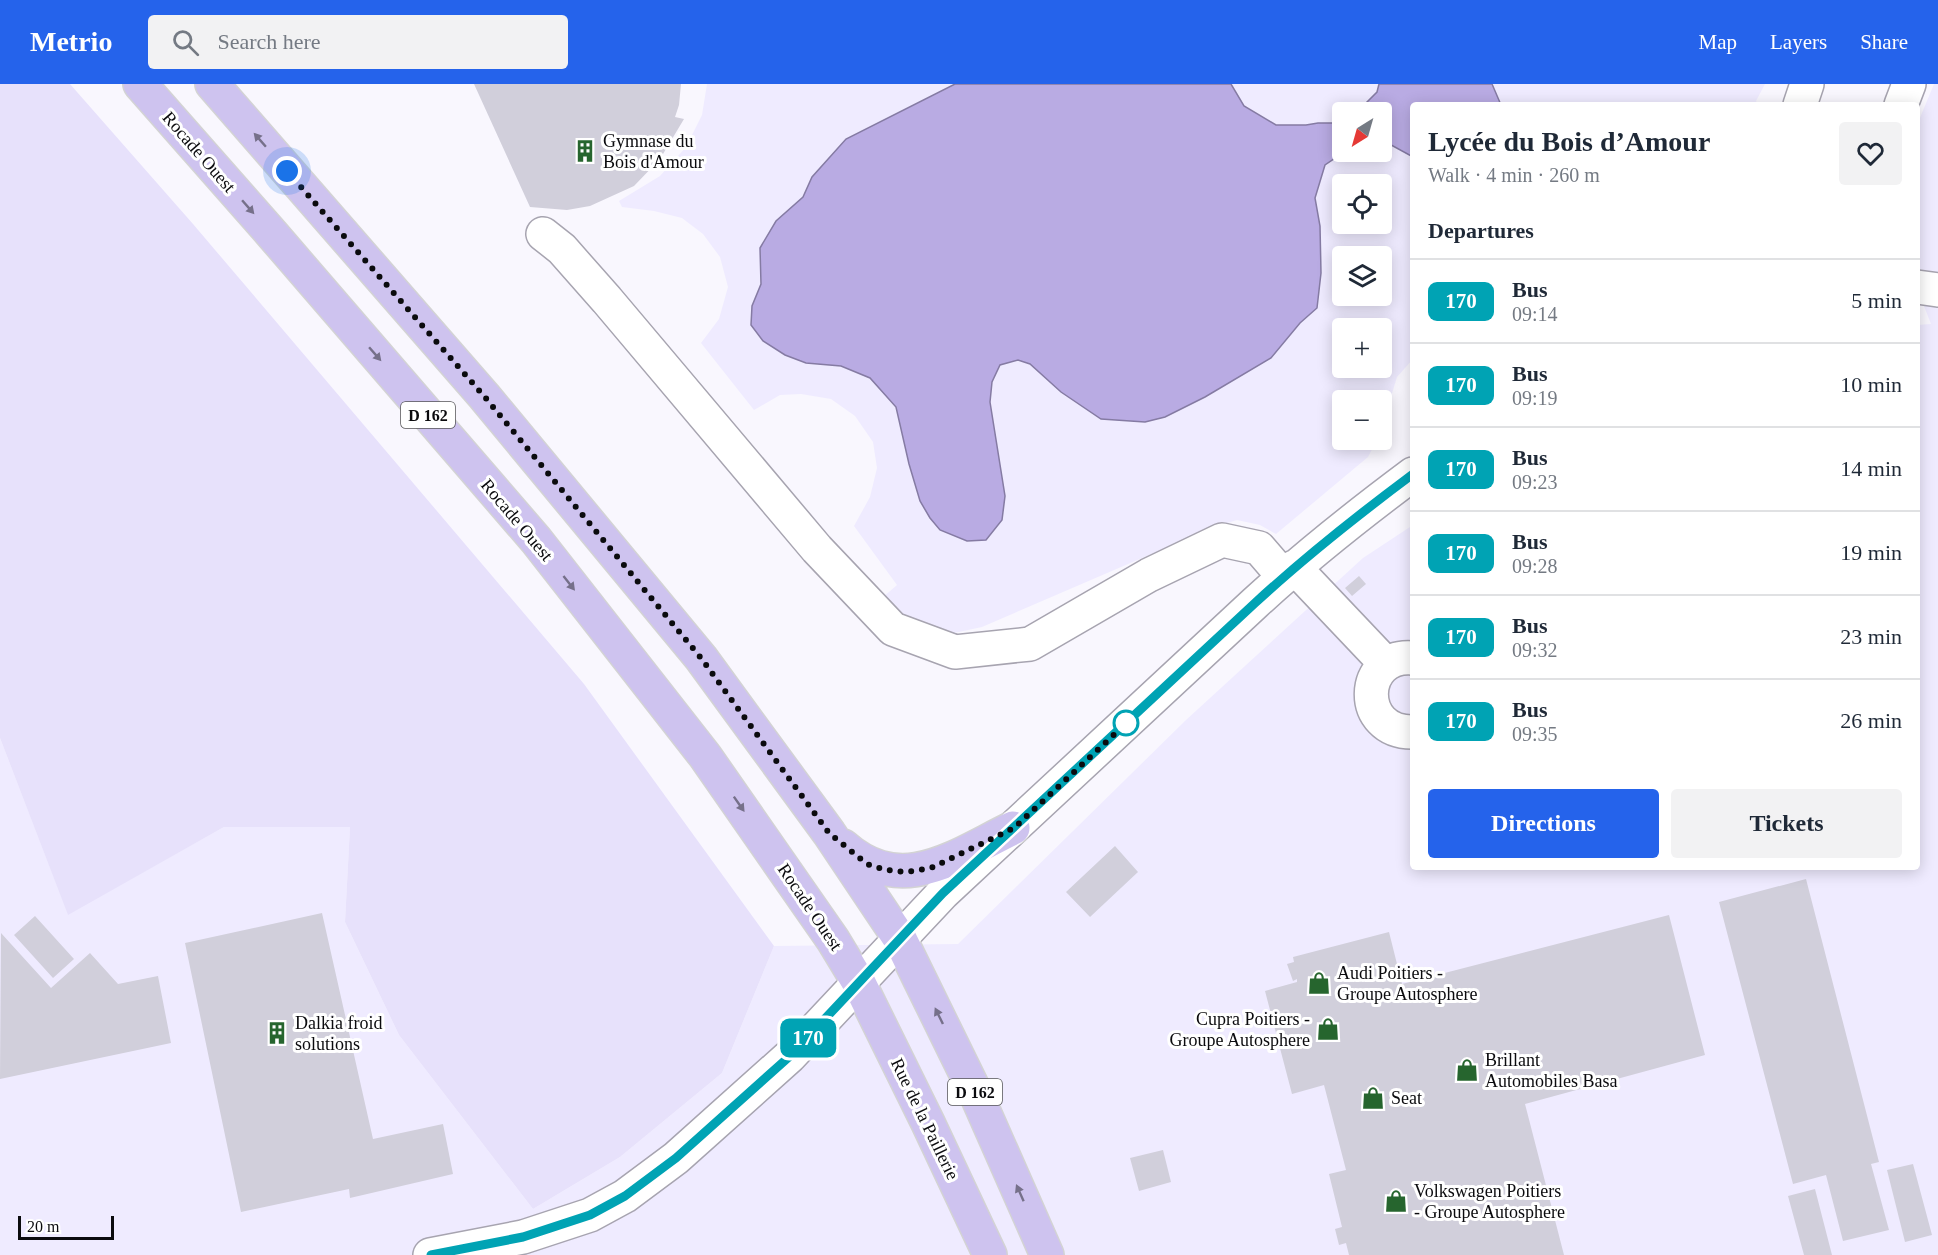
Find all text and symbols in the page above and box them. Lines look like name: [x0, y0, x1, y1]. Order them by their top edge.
search box: [148, 15, 568, 69]
text: Metrio: [30, 26, 112, 57]
icon: search: [169, 26, 202, 59]
text: Search here: [217, 29, 321, 54]
text: Map: [1699, 30, 1737, 54]
text: Layers: [1770, 30, 1827, 54]
text: Share: [1860, 30, 1908, 54]
north arrow: [1332, 102, 1392, 162]
map controls: [1332, 102, 1392, 450]
street label: Rocade Ouest: [158, 108, 240, 196]
button: heart: [1839, 122, 1902, 185]
text: Lycée du Bois d’Amour: [1428, 126, 1710, 157]
place label: Gymnase du Bois d'Amour: [603, 131, 704, 172]
one-way arrow: [254, 133, 267, 148]
building icon: Gymnase du Bois d'Amour: [572, 138, 598, 164]
your location: [272, 156, 302, 186]
text: Walk · 4 min · 260 m: [1428, 164, 1600, 186]
button: locate: [1332, 174, 1392, 234]
one-way arrow: [241, 199, 254, 214]
text: Departures: [1428, 218, 1534, 243]
button: layers: [1332, 246, 1392, 306]
text: Bus: [1512, 277, 1547, 302]
text: 5 min: [1851, 288, 1902, 313]
text: 170: [1445, 289, 1477, 313]
text: 09:14: [1512, 303, 1558, 325]
button: +: [1332, 318, 1392, 378]
one-way arrow: [368, 346, 381, 361]
text: Bus: [1512, 361, 1547, 386]
text: 10 min: [1840, 372, 1902, 397]
text: 170: [1445, 373, 1477, 397]
text: 09:19: [1512, 387, 1558, 409]
button: −: [1332, 390, 1392, 450]
road number: D 162: [401, 402, 455, 428]
text: Bus: [1512, 445, 1547, 470]
text: 14 min: [1840, 456, 1902, 481]
text: 170: [1445, 457, 1477, 481]
text: 09:23: [1512, 471, 1558, 493]
street label: Rocade Ouest: [477, 475, 557, 565]
text: Bus: [1512, 529, 1547, 554]
text: 19 min: [1840, 540, 1902, 565]
text: 170: [1445, 541, 1477, 565]
text: 09:28: [1512, 555, 1558, 577]
one-way arrow: [563, 575, 576, 591]
text: Bus: [1512, 613, 1547, 638]
text: 23 min: [1840, 624, 1902, 649]
text: 170: [1445, 625, 1477, 649]
text: 09:32: [1512, 639, 1558, 661]
text: Bus: [1512, 697, 1547, 722]
text: 26 min: [1840, 708, 1902, 733]
text: 170: [1445, 709, 1477, 733]
unlabelled marker: [1113, 710, 1139, 736]
text: 09:35: [1512, 723, 1558, 745]
button: Directions: [1428, 789, 1659, 858]
button: Tickets: [1671, 789, 1902, 858]
one-way arrow: [733, 795, 745, 811]
street label: Rocade Ouest: [774, 860, 846, 954]
place label: Audi Poitiers - Groupe Autosphere: [1337, 963, 1477, 1004]
shop icon: Audi Poitiers - Groupe Autosphere: [1306, 970, 1332, 996]
one-way arrow: [934, 1008, 943, 1025]
place label: Cupra Poitiers - Groupe Autosphere: [1170, 1009, 1310, 1050]
place label: Dalkia froid solutions: [295, 1013, 382, 1054]
shop icon: Cupra Poitiers - Groupe Autosphere: [1315, 1016, 1341, 1042]
line badge: 170: [774, 1018, 842, 1058]
building icon: Dalkia froid solutions: [264, 1020, 290, 1046]
text: 170: [792, 1026, 824, 1050]
place label: Brillant Automobiles Basa: [1485, 1050, 1618, 1091]
street label: Rue de la Paillerie: [887, 1055, 963, 1183]
shop icon: Brillant Automobiles Basa: [1454, 1057, 1480, 1083]
road number: D 162: [948, 1079, 1002, 1105]
shop icon: Seat: [1360, 1085, 1386, 1111]
place label: Seat: [1391, 1088, 1422, 1108]
place label: Volkswagen Poitiers - Groupe Autosphere: [1414, 1181, 1565, 1222]
one-way arrow: [1016, 1185, 1025, 1202]
shop icon: Volkswagen Poitiers - Groupe Autosphere: [1383, 1188, 1409, 1214]
scale bar: [18, 1213, 114, 1240]
text: 20 m: [27, 1218, 59, 1235]

